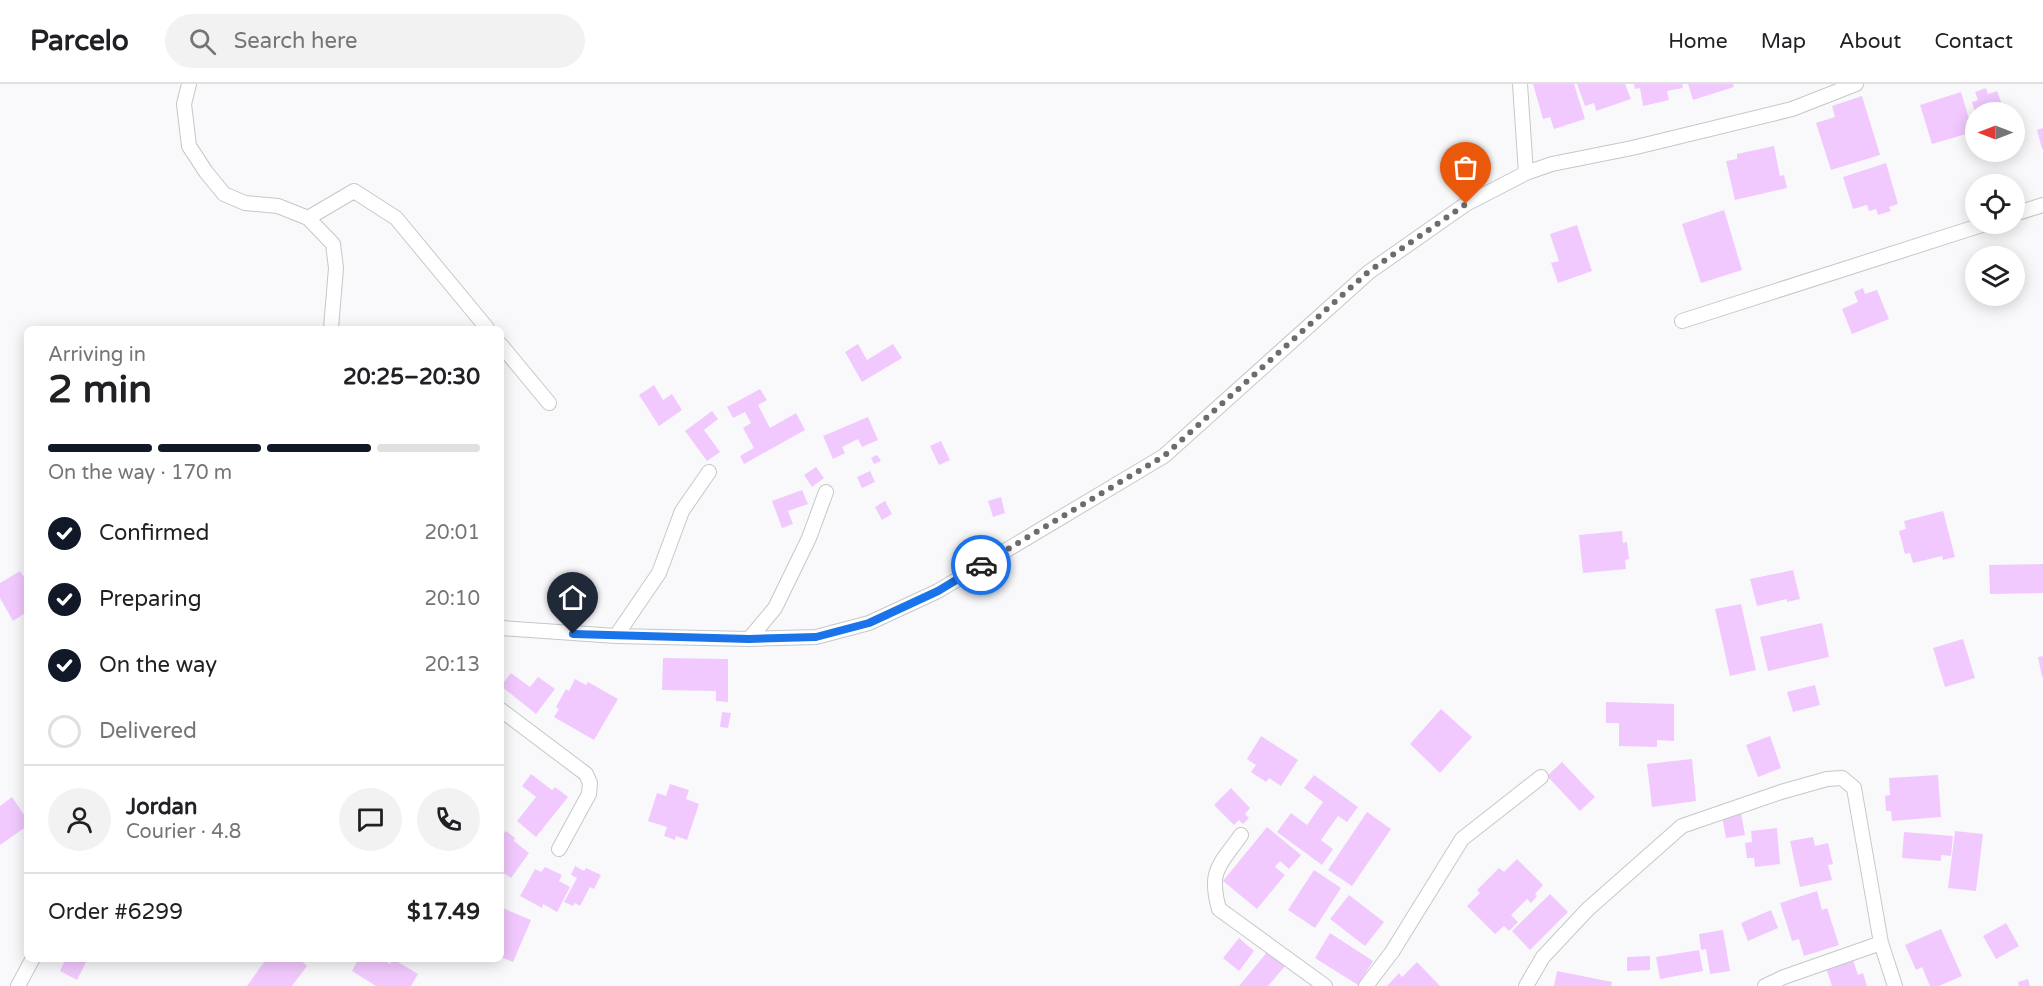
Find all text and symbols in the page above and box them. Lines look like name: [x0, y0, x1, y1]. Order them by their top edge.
search box: [165, 14, 585, 68]
text: Parcelo: [30, 24, 129, 58]
icon: search: [186, 25, 219, 58]
text: Search here: [234, 28, 358, 54]
text: Home: [1668, 29, 1728, 54]
text: Map: [1761, 29, 1806, 54]
text: About: [1839, 29, 1901, 54]
text: Contact: [1934, 29, 2013, 54]
north arrow: [1965, 102, 2025, 162]
map controls: [1965, 102, 2025, 306]
pin: [1440, 142, 1491, 204]
icon: bag: [1449, 151, 1482, 184]
button: locate: [1965, 174, 2025, 234]
button: layers: [1965, 246, 2025, 306]
text: Arriving in: [48, 343, 146, 367]
text: 20:25–20:30: [343, 364, 480, 390]
text: 2 min: [48, 366, 152, 413]
text: On the way · 170 m: [48, 461, 232, 485]
icon: check: [48, 517, 81, 550]
text: Confirmed: [99, 520, 209, 546]
text: 20:01: [425, 521, 480, 545]
courier: [951, 535, 1011, 595]
icon: car: [965, 549, 998, 582]
pin: [547, 572, 598, 634]
icon: home: [556, 581, 589, 614]
icon: check: [48, 583, 81, 616]
text: Preparing: [99, 586, 202, 612]
text: 20:10: [425, 587, 480, 611]
icon: check: [48, 649, 81, 682]
text: On the way: [99, 652, 217, 678]
text: 20:13: [425, 653, 480, 677]
text: Delivered: [99, 718, 197, 744]
button: person: [48, 788, 111, 851]
button: chat: [339, 788, 402, 851]
button: phone: [417, 788, 480, 851]
text: Jordan: [126, 794, 197, 820]
text: Courier · 4.8: [126, 820, 241, 844]
text: Order #6299: [48, 899, 183, 925]
text: $17.49: [407, 899, 480, 925]

